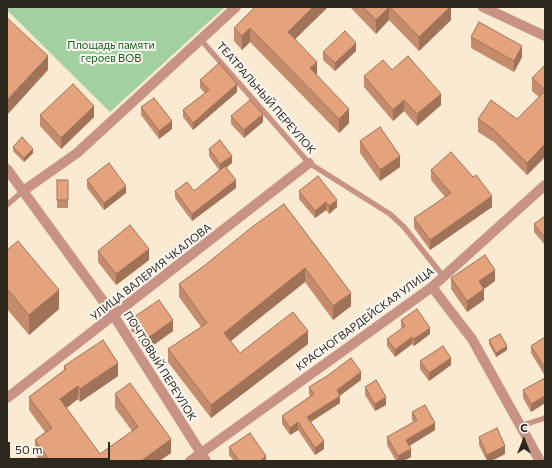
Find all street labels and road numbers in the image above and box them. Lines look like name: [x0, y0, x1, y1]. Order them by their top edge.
street label: ТЕАТРАЛЬНЫЙ ПЕРЕУЛОК: [214, 39, 318, 157]
street label: УЛИЦА ВАЛЕРИЯ ЧКАЛОВА: [88, 221, 214, 323]
street label: КРАСНОГВАРДЕЙСКАЯ УЛИЦА: [293, 264, 437, 374]
street label: ПОЧТОВЫЙ ПЕРЕУЛОК: [121, 309, 199, 423]

